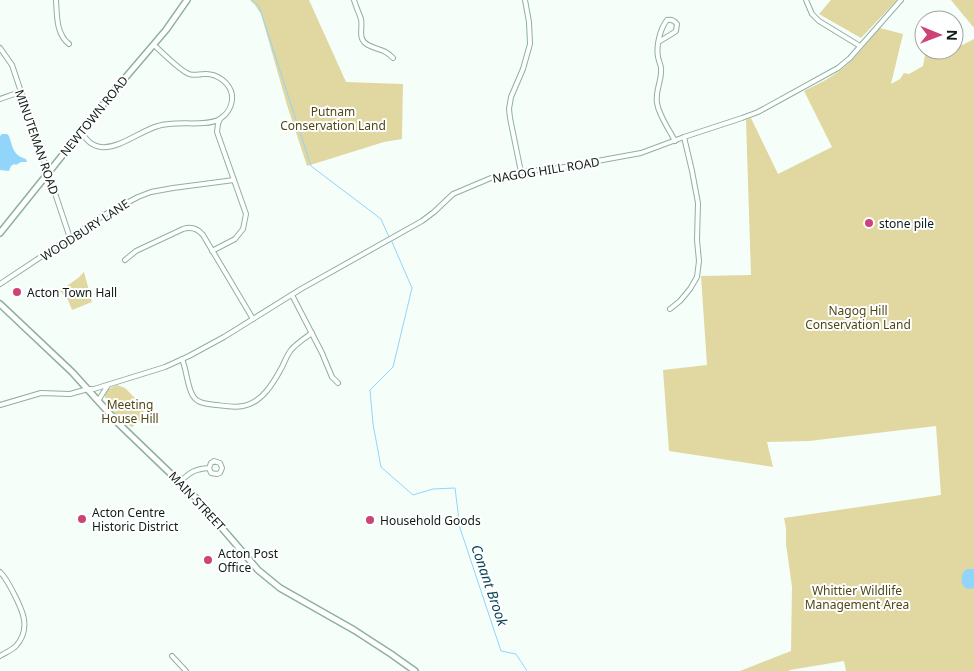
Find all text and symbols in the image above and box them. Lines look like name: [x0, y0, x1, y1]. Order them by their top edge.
north arrow: [914, 10, 964, 60]
text: N: [943, 29, 962, 41]
street label: NEWTOWN ROAD: [56, 72, 132, 160]
street label: MINUTEMAN ROAD: [11, 87, 63, 197]
park label: Putnam Conservation Land: [280, 103, 386, 134]
street label: NAGOG HILL ROAD: [491, 153, 601, 187]
street label: WOODBURY LANE: [37, 195, 133, 265]
place label: stone pile: [879, 215, 934, 232]
marker: stone pile: [863, 217, 875, 229]
place label: Acton Town Hall: [27, 284, 117, 301]
marker: Acton Town Hall: [11, 286, 23, 298]
park label: Nagog Hill Conservation Land: [805, 302, 911, 333]
park label: Meeting House Hill: [101, 396, 159, 427]
street label: MAIN STREET: [165, 468, 229, 535]
place label: Acton Centre Historic District: [92, 504, 179, 535]
place label: Household Goods: [380, 512, 481, 529]
marker: Acton Centre Historic District: [76, 513, 88, 525]
marker: Household Goods: [364, 514, 376, 526]
water label: Conant Brook: [467, 542, 513, 629]
place label: Acton Post Office: [218, 545, 279, 576]
marker: Acton Post Office: [202, 554, 214, 566]
park label: Whittier Wildlife Management Area: [805, 582, 909, 613]

